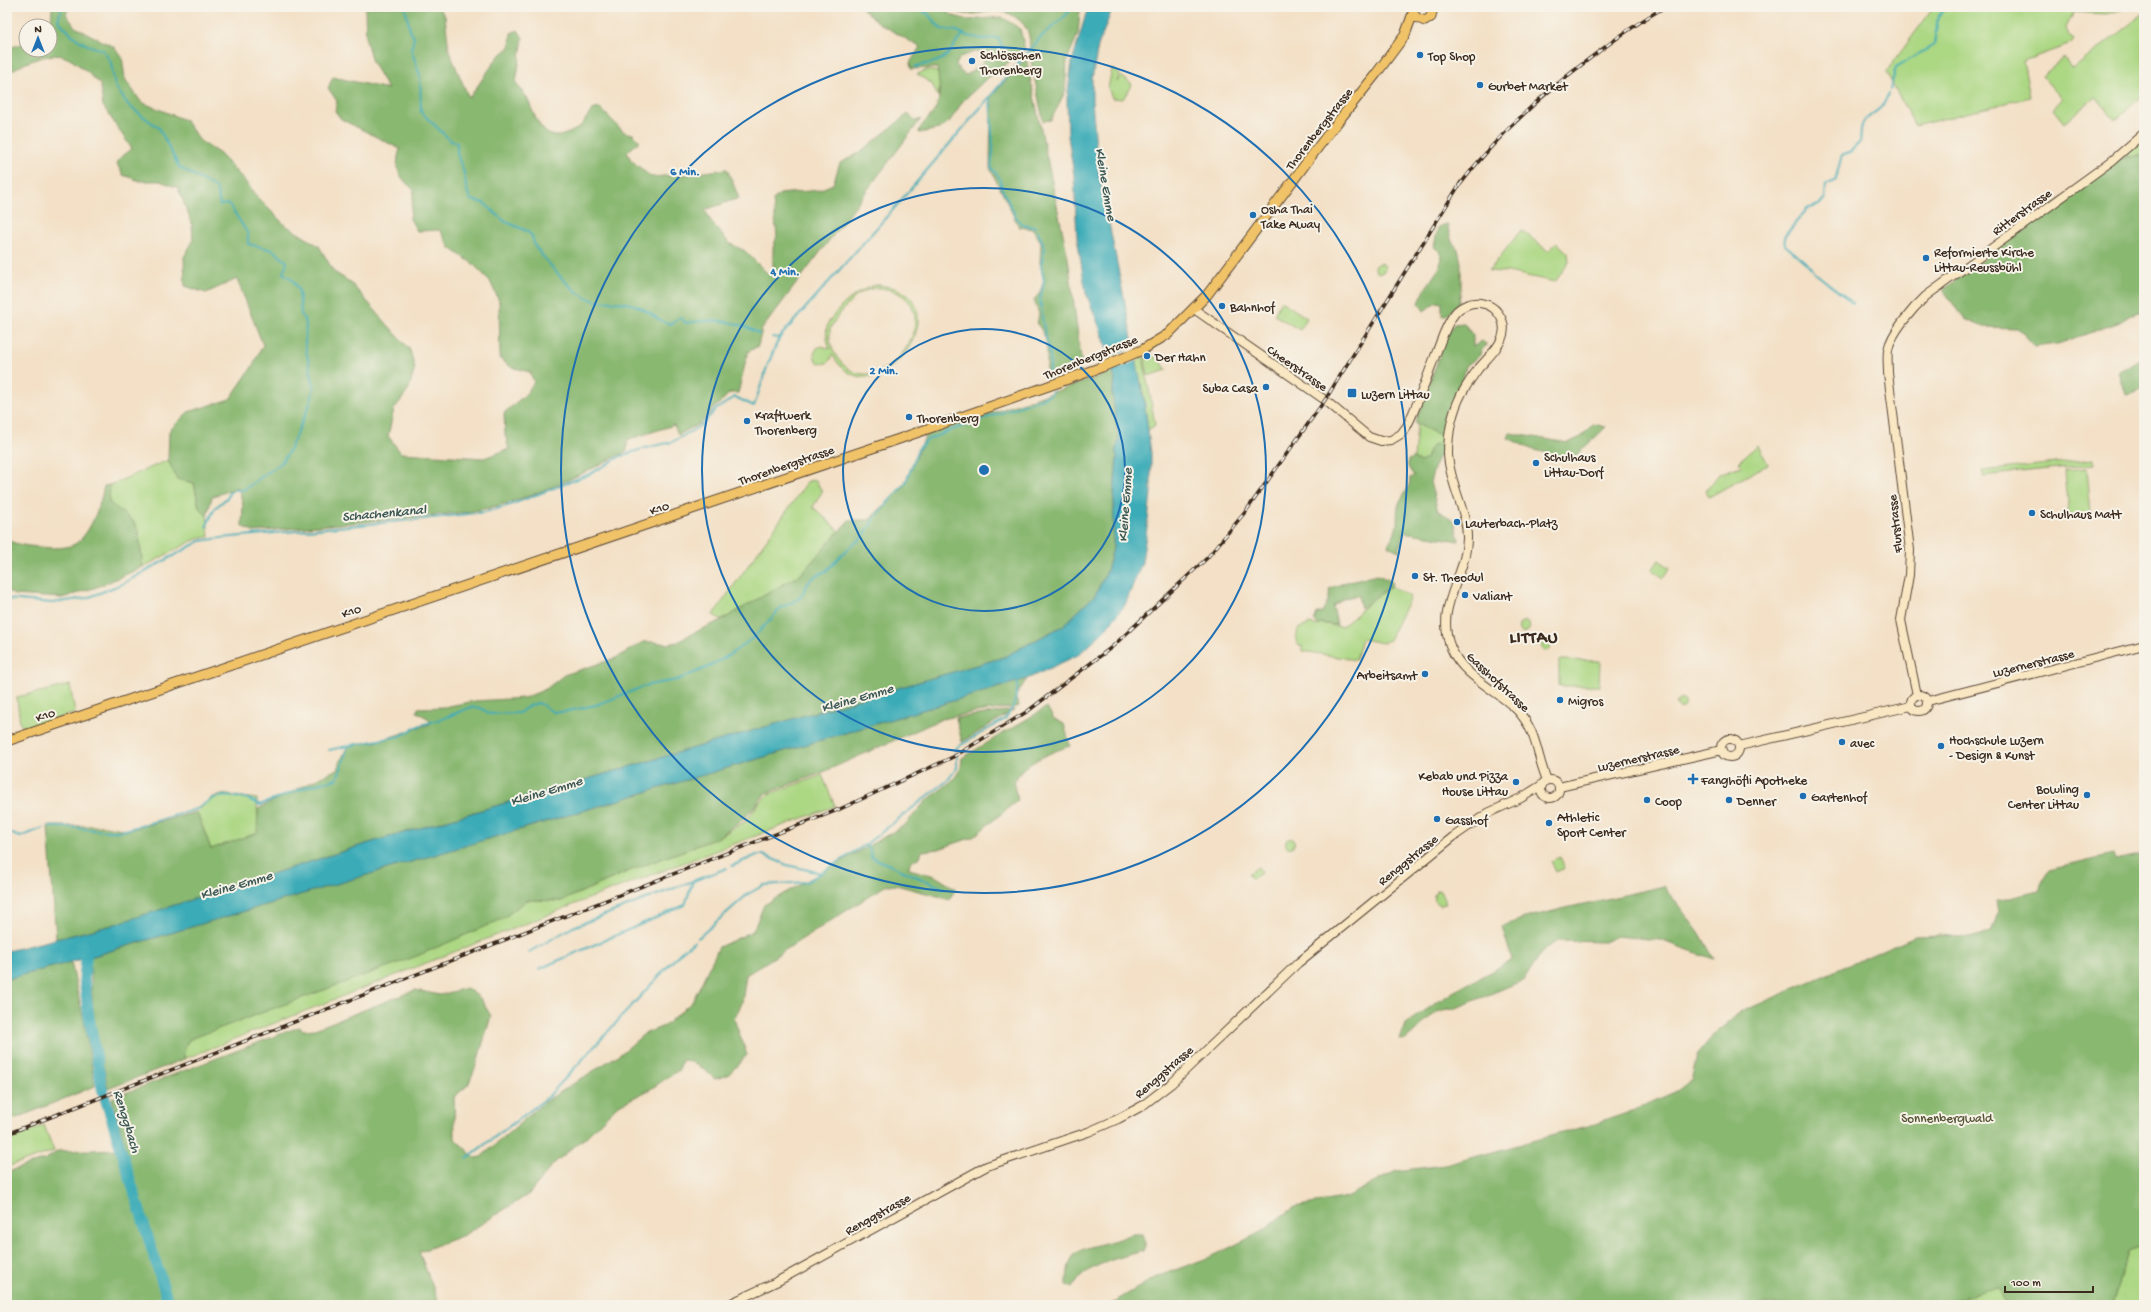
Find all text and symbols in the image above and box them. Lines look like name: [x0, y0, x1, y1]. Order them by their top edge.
north arrow: [18, 18, 58, 58]
text: N: [34, 24, 42, 36]
place label: Schlösschen Thorenberg: [979, 49, 1042, 79]
marker: Top Shop: [1415, 50, 1425, 60]
place label: Top Shop: [1427, 50, 1476, 65]
marker: Schlösschen Thorenberg: [967, 56, 977, 66]
marker: Gurbet Market: [1475, 80, 1485, 90]
place label: Gurbet Market: [1488, 80, 1569, 95]
street label: Thorenbergstrasse: [1283, 85, 1357, 174]
water label: Kleine Emme: [1090, 146, 1119, 223]
text: 6 Min.: [670, 166, 700, 180]
street label: Ritterstrasse: [1990, 186, 2055, 240]
place label: Osha Thai Take Away: [1260, 203, 1321, 233]
marker: Osha Thai Take Away: [1248, 210, 1258, 220]
place label: Reformierte Kirche Littau-Reussbühl: [1934, 246, 2034, 276]
marker: Reformierte Kirche Littau-Reussbühl: [1921, 253, 1931, 263]
text: 4 Min.: [770, 266, 799, 280]
marker: Bahnhof: [1217, 301, 1227, 311]
place label: Bahnhof: [1229, 301, 1276, 316]
street label: Thorenbergstrasse: [1041, 333, 1140, 384]
street label: Cheerstrasse: [1263, 343, 1330, 396]
marker: Der Hahn: [1142, 351, 1152, 361]
place label: Der Hahn: [1154, 351, 1206, 366]
text: 2 Min.: [869, 365, 899, 379]
place label: Suba Casa: [1202, 382, 1259, 397]
marker: Suba Casa: [1261, 382, 1271, 392]
marker: Luzern Littau: [1346, 387, 1358, 399]
place label: Luzern Littau: [1361, 388, 1430, 403]
place label: Kraftwerk Thorenberg: [754, 409, 817, 439]
marker: Thorenberg: [904, 412, 914, 422]
place label: Thorenberg: [916, 412, 979, 427]
marker: Kraftwerk Thorenberg: [742, 416, 752, 426]
street label: Thorenbergstrasse: [736, 443, 837, 490]
place label: Schulhaus Littau-Dorf: [1544, 451, 1604, 481]
marker: Schulhaus Littau-Dorf: [1531, 458, 1541, 468]
centre of rings: [977, 463, 991, 477]
water label: Kleine Emme: [1115, 467, 1138, 543]
street label: Flurstrasse: [1886, 494, 1907, 555]
street label: K10: [648, 499, 672, 520]
water label: Schachenkanal: [342, 502, 428, 527]
marker: Schulhaus Matt: [2027, 508, 2037, 518]
place label: Schulhaus Matt: [2040, 508, 2123, 523]
marker: Lauterbach-Platz: [1452, 517, 1462, 527]
place label: Lauterbach-Platz: [1465, 517, 1559, 532]
marker: St. Theodul: [1410, 571, 1420, 581]
place label: St. Theodul: [1423, 571, 1484, 586]
marker: Valiant: [1460, 590, 1470, 600]
place label: Valiant: [1472, 590, 1514, 605]
street label: K10: [340, 602, 364, 623]
district label: LITTAU: [1509, 629, 1559, 649]
street label: Luzernerstrasse: [1991, 647, 2076, 682]
street label: Gasshofstrasse: [1463, 650, 1532, 716]
place label: Arbeitsamt: [1356, 669, 1419, 684]
marker: Arbeitsamt: [1420, 669, 1430, 679]
water label: Kleine Emme: [820, 681, 896, 718]
marker: Migros: [1555, 695, 1565, 705]
place label: Migros: [1568, 695, 1605, 710]
street label: K10: [34, 706, 58, 727]
place label: Hochschule Luzern - Design & Kunst: [1949, 734, 2044, 764]
marker: avec: [1837, 737, 1847, 747]
place label: avec: [1850, 737, 1875, 752]
marker: Hochschule Luzern - Design & Kunst: [1936, 741, 1946, 751]
street label: Luzernerstrasse: [1596, 743, 1681, 776]
place label: Kebab und Pizza House Littau: [1418, 770, 1509, 800]
water label: Kleine Emme: [509, 773, 585, 811]
marker: Fanghöfli Apotheke: [1688, 774, 1698, 784]
place label: Fanghöfli Apotheke: [1700, 774, 1808, 789]
marker: Kebab und Pizza House Littau: [1511, 777, 1521, 787]
place label: Bowling Center Littau: [2008, 783, 2079, 813]
marker: Bowling Center Littau: [2082, 790, 2092, 800]
marker: Gartenhof: [1798, 791, 1808, 801]
place label: Gartenhof: [1811, 791, 1868, 806]
marker: Coop: [1642, 795, 1652, 805]
place label: Coop: [1655, 795, 1683, 810]
marker: Denner: [1724, 795, 1734, 805]
place label: Denner: [1736, 795, 1777, 810]
place label: Athletic Sport Center: [1557, 811, 1627, 841]
marker: Gasshof: [1432, 814, 1442, 824]
place label: Gasshof: [1445, 814, 1489, 829]
marker: Athletic Sport Center: [1544, 818, 1554, 828]
street label: Renggstrasse: [1376, 832, 1442, 890]
water label: Kleine Emme: [199, 868, 275, 905]
street label: Renggstrasse: [1132, 1043, 1197, 1102]
water label: Renggbach: [108, 1088, 143, 1156]
park label: Sonnenbergwald: [1901, 1112, 1994, 1127]
street label: Renggstrasse: [843, 1191, 914, 1239]
scale bar: [2005, 1268, 2093, 1294]
text: 100 m: [2010, 1277, 2041, 1291]

